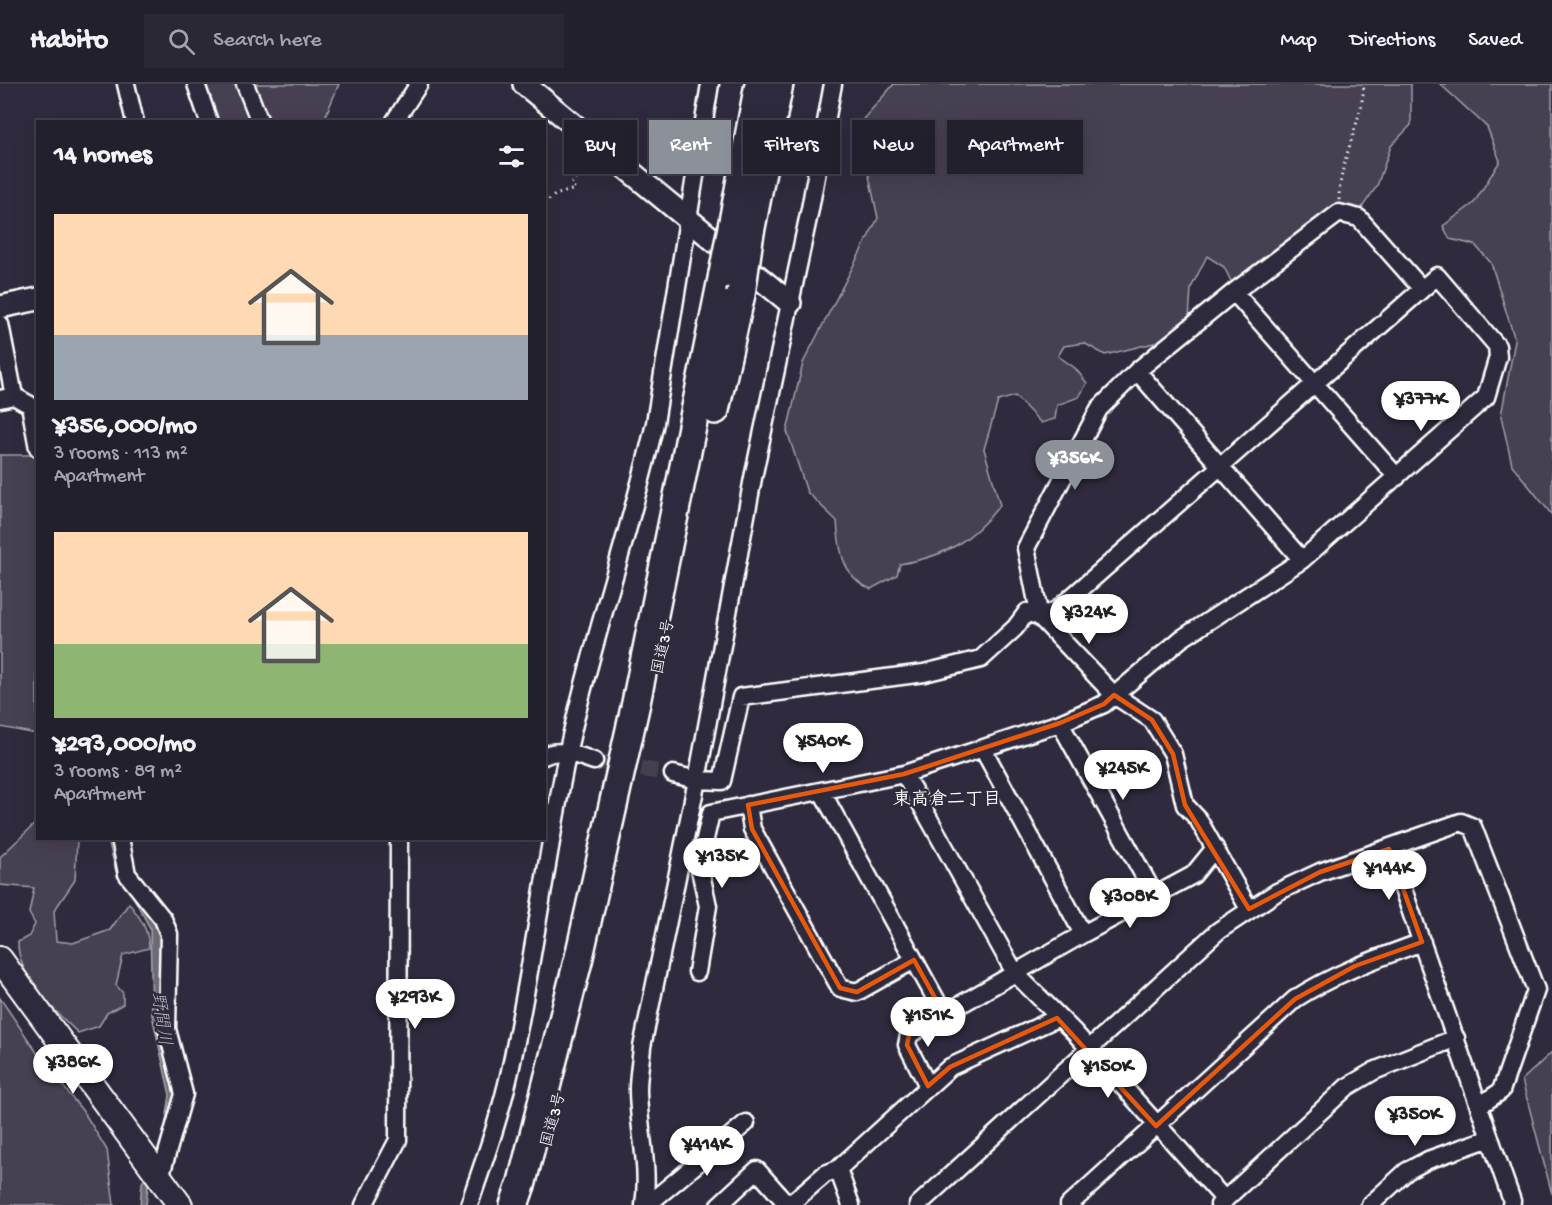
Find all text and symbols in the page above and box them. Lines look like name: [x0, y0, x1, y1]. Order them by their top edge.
search box: [144, 14, 564, 68]
text: Habito: [30, 25, 108, 58]
icon: search: [165, 25, 198, 58]
text: Search here: [213, 28, 322, 54]
text: Map: [1280, 29, 1317, 54]
text: Directions: [1350, 29, 1435, 54]
text: Saved: [1468, 29, 1522, 54]
chip: Buy: [564, 120, 637, 174]
chip: Rent: [649, 120, 731, 174]
chip: Filters: [743, 120, 840, 174]
chip: New: [852, 120, 935, 174]
chip: Apartment: [947, 120, 1083, 174]
icon: filters: [495, 140, 528, 173]
text: 14 homes: [54, 141, 152, 172]
icon: home: [237, 253, 345, 361]
pin: ¥377K: [1379, 381, 1463, 432]
text: ¥377K: [1395, 389, 1447, 412]
text: ¥356,000/mo: [54, 412, 197, 443]
pin: ¥356K: [1033, 440, 1117, 491]
text: 3 rooms · 113 m²: [54, 443, 188, 466]
text: ¥356K: [1049, 448, 1101, 471]
text: Apartment: [54, 466, 144, 489]
icon: home: [237, 571, 345, 679]
pin: ¥324K: [1047, 594, 1131, 645]
text: ¥324K: [1064, 602, 1114, 625]
street label: 国道3号: [649, 617, 680, 677]
pin: ¥540K: [781, 723, 865, 774]
text: ¥293,000/mo: [54, 730, 196, 761]
text: ¥540K: [797, 731, 849, 754]
pin: ¥245K: [1081, 750, 1165, 801]
text: ¥245K: [1098, 758, 1148, 781]
text: 3 rooms · 89 m²: [54, 761, 182, 784]
text: Apartment: [54, 784, 144, 807]
district label: 東高倉二丁目: [893, 789, 1001, 811]
pin: ¥135K: [680, 838, 764, 889]
text: ¥135K: [697, 846, 747, 869]
pin: ¥144K: [1347, 850, 1431, 901]
text: ¥144K: [1365, 858, 1413, 881]
pin: ¥308K: [1088, 878, 1172, 929]
text: ¥308K: [1104, 886, 1157, 909]
pin: ¥293K: [373, 979, 457, 1030]
text: ¥293K: [390, 987, 440, 1010]
water label: 野間川: [146, 991, 174, 1047]
pin: ¥151K: [886, 997, 970, 1048]
text: ¥151K: [905, 1005, 951, 1028]
pin: ¥386K: [31, 1044, 115, 1095]
pin: ¥150K: [1066, 1048, 1150, 1099]
text: ¥386K: [47, 1052, 99, 1075]
text: ¥150K: [1083, 1056, 1133, 1079]
street label: 国道3号: [538, 1090, 571, 1150]
pin: ¥350K: [1373, 1096, 1457, 1147]
text: ¥350K: [1389, 1104, 1441, 1127]
pin: ¥414K: [665, 1126, 749, 1177]
text: ¥414K: [683, 1134, 731, 1157]

